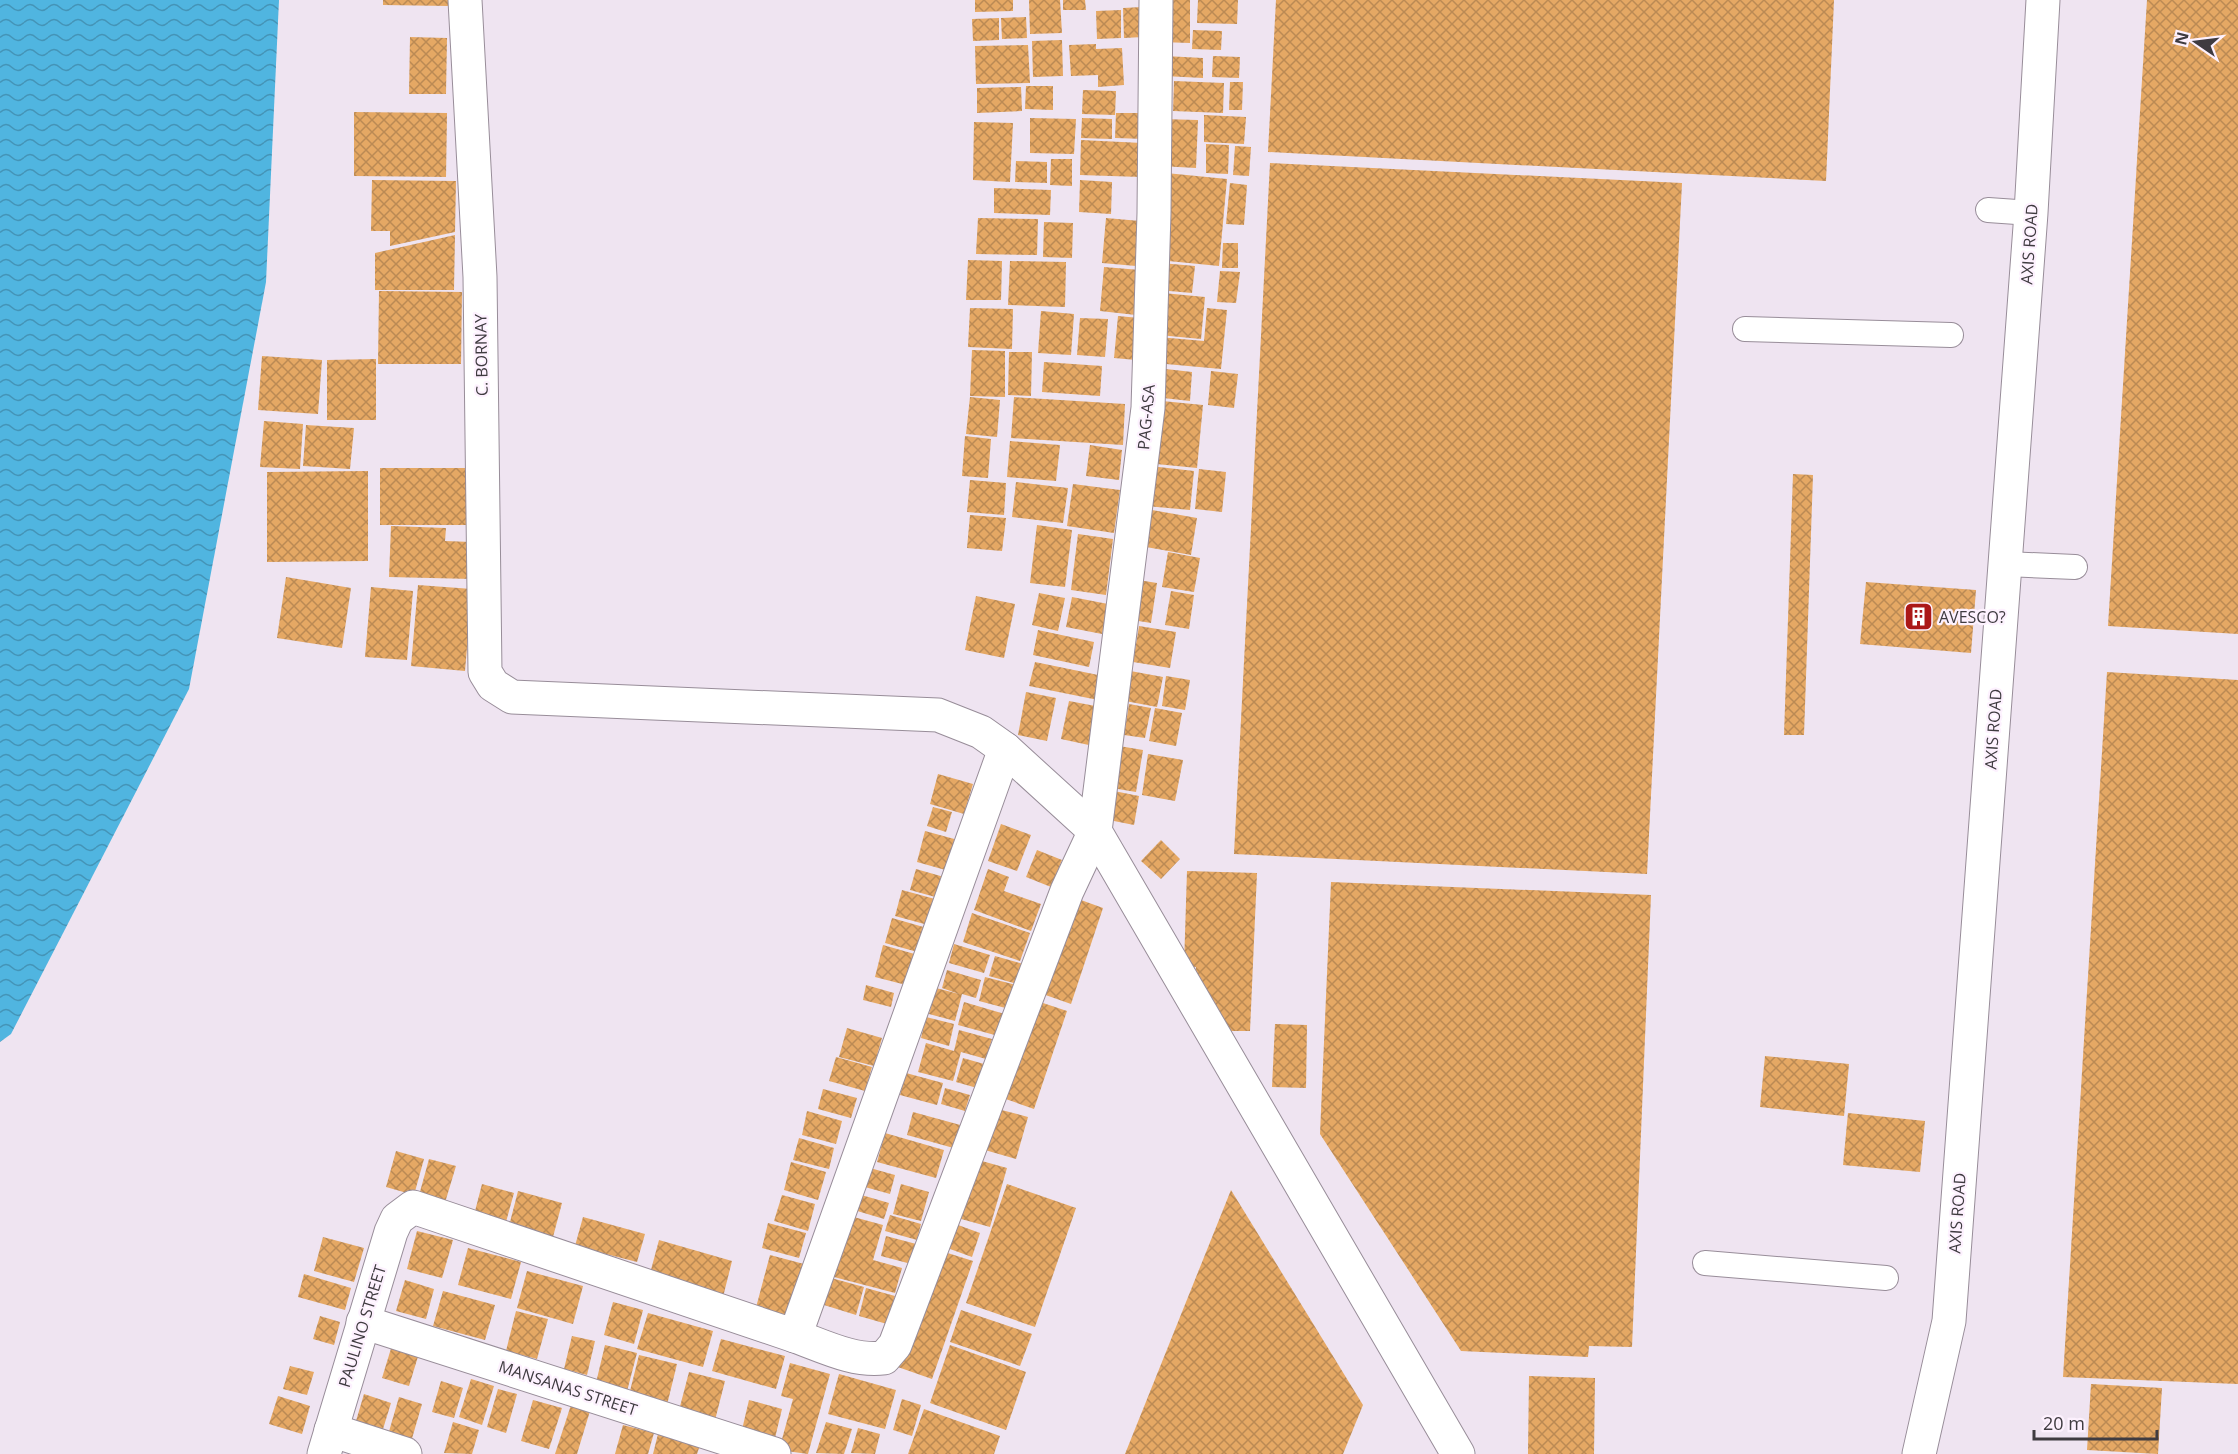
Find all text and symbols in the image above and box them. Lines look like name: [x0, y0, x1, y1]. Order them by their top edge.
north arrow: [2166, 12, 2226, 72]
text: N: [2169, 29, 2194, 47]
street label: AXIS ROAD: [2015, 203, 2043, 285]
street label: C. BORNAY: [469, 314, 493, 396]
street label: PAG-ASA: [1132, 383, 1160, 451]
building icon: AVESCO?: [1902, 601, 1934, 633]
place label: AVESCO?: [1939, 606, 2006, 628]
street label: AXIS ROAD: [1979, 688, 2007, 770]
street label: AXIS ROAD: [1943, 1172, 1971, 1254]
street label: PAULINO STREET: [333, 1262, 391, 1390]
street label: MANSANAS STREET: [496, 1355, 640, 1421]
scale bar: [2034, 1403, 2157, 1441]
text: 20 m: [2043, 1411, 2085, 1435]

